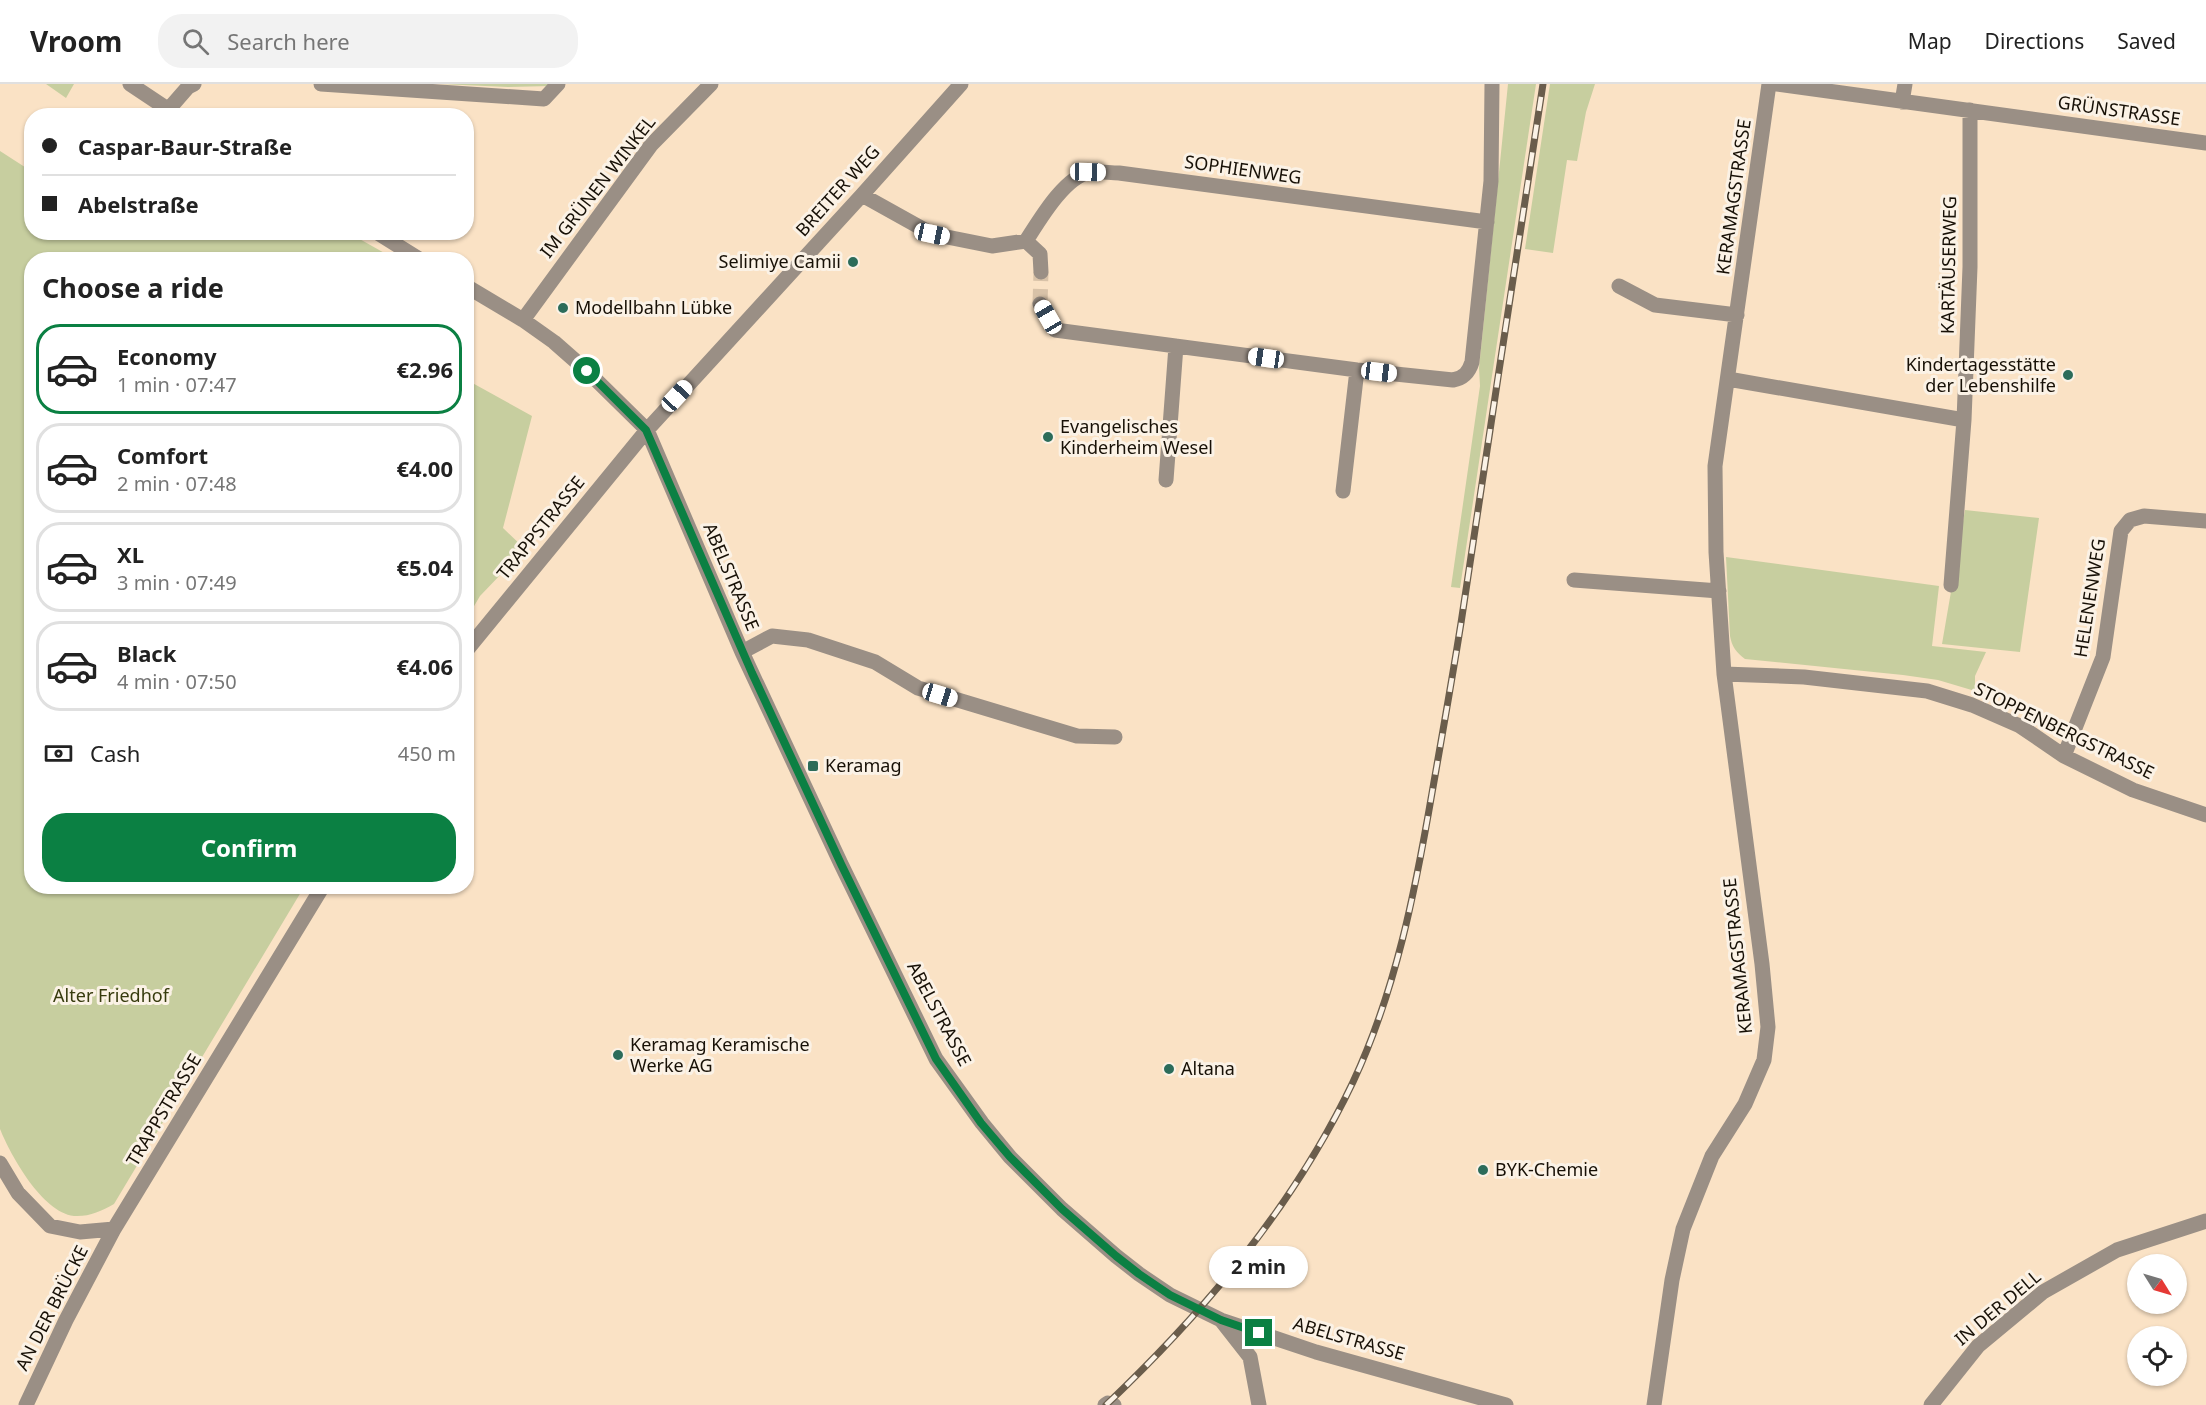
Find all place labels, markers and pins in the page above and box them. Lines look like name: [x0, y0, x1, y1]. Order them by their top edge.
place label: Selimiye Camii: [719, 249, 841, 273]
marker: Selimiye Camii: [846, 255, 860, 269]
place label: Modellbahn Lübke: [575, 295, 732, 319]
marker: Modellbahn Lübke: [556, 301, 570, 315]
place label: Kindertagesstätte der Lebenshilfe: [1906, 352, 2056, 397]
marker: Kindertagesstätte der Lebenshilfe: [2061, 368, 2075, 382]
place label: Evangelisches Kinderheim Wesel: [1060, 414, 1213, 459]
marker: Evangelisches Kinderheim Wesel: [1041, 430, 1055, 444]
place label: Keramag: [825, 753, 901, 777]
marker: Keramag: [806, 759, 820, 773]
place label: Keramag Keramische Werke AG: [630, 1032, 810, 1077]
marker: Keramag Keramische Werke AG: [611, 1048, 625, 1062]
place label: Altana: [1181, 1056, 1235, 1080]
marker: Altana: [1162, 1062, 1176, 1076]
place label: BYK-Chemie: [1495, 1157, 1598, 1181]
marker: BYK-Chemie: [1476, 1163, 1490, 1177]

